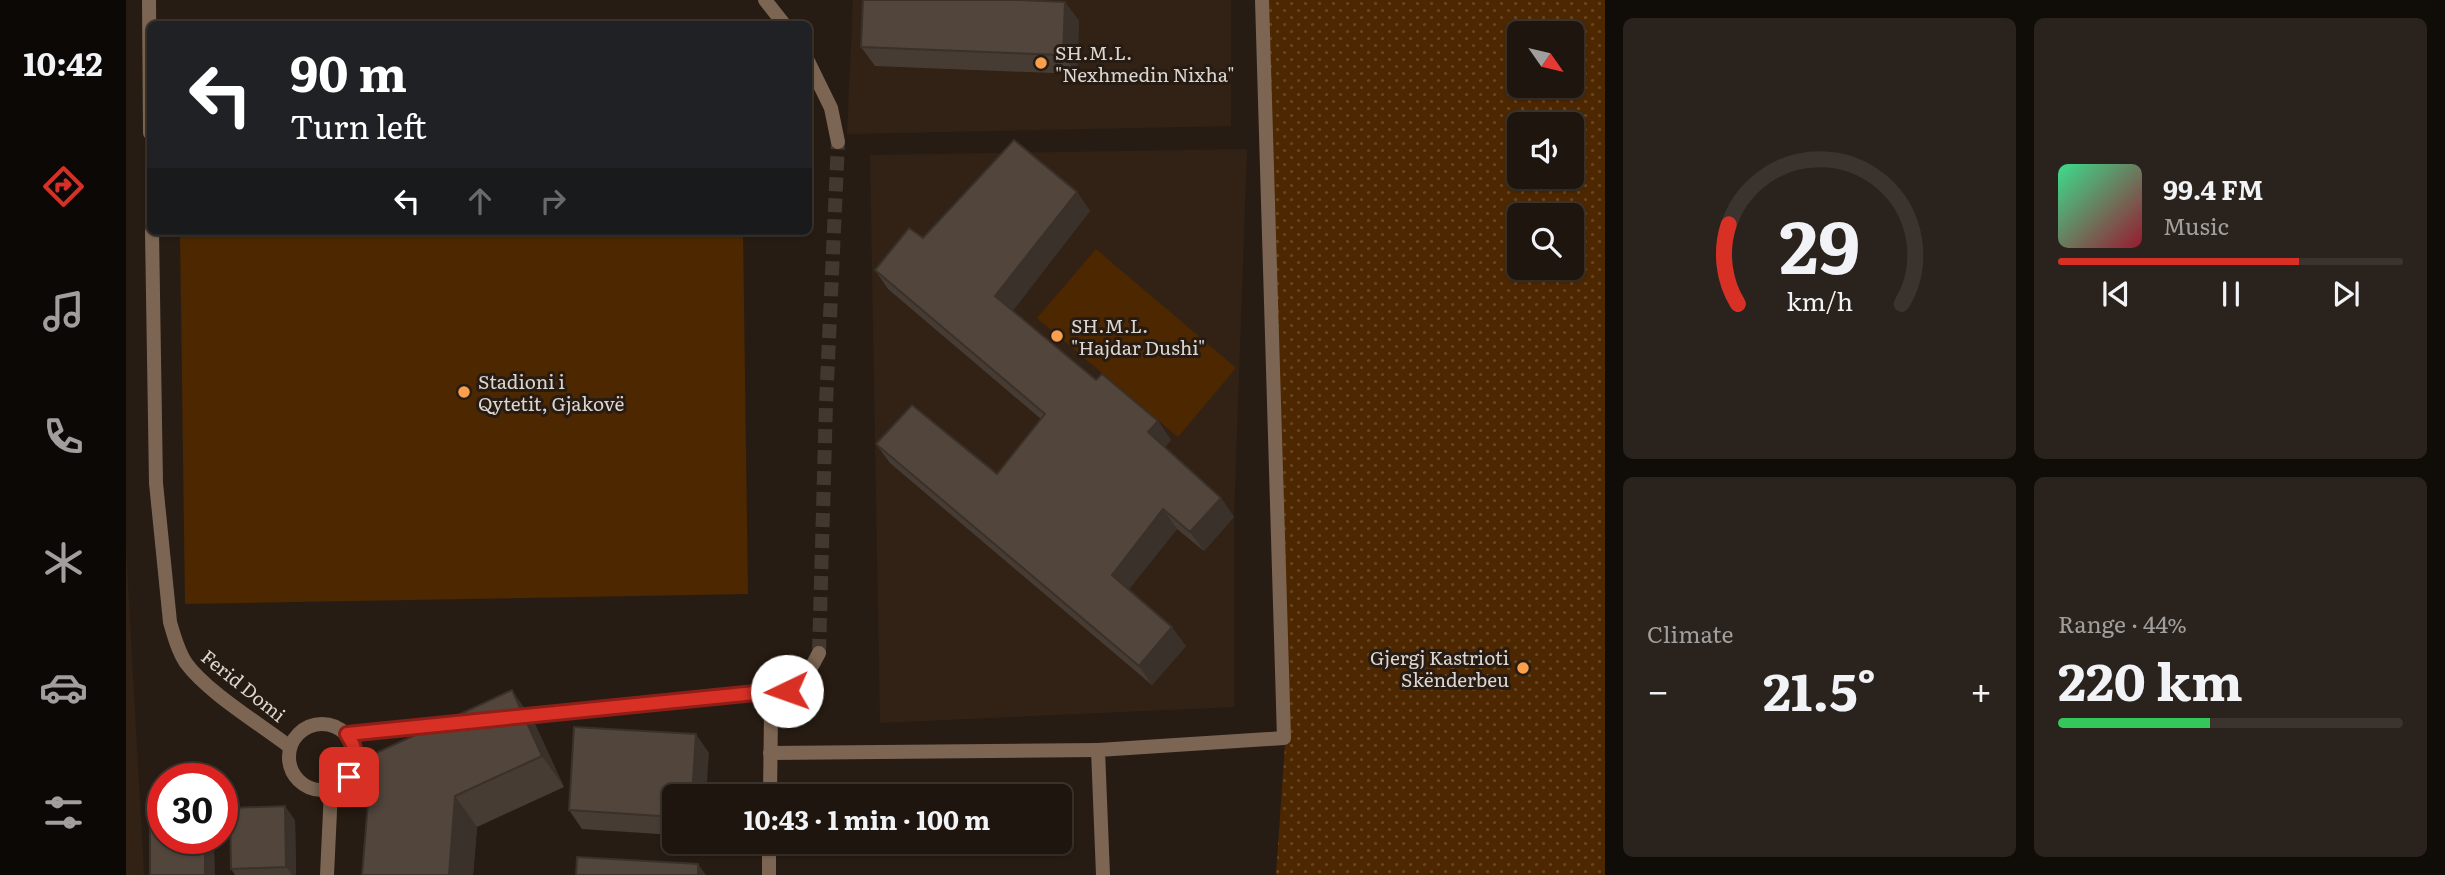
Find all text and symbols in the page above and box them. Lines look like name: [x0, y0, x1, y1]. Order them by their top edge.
north arrow: [1507, 21, 1584, 98]
map controls: [1507, 21, 1584, 280]
text: 90 m: [290, 34, 407, 107]
text: 10:42: [23, 38, 103, 86]
place label: SH.M.L. "Nexhmedin Nixha": [1055, 38, 1235, 88]
icon: left: [175, 49, 266, 140]
marker: SH.M.L. "Nexhmedin Nixha": [1033, 55, 1049, 71]
text: Turn left: [290, 101, 427, 149]
button: sound: [1507, 112, 1584, 189]
icon: directions: [39, 162, 88, 211]
text: 99.4 FM: [2163, 169, 2263, 208]
icon: left: [388, 182, 426, 220]
icon: ahead: [461, 182, 499, 220]
icon: right: [534, 182, 572, 220]
text: 29: [1779, 189, 1860, 297]
button: search: [1507, 203, 1584, 280]
text: Music: [2163, 208, 2229, 242]
icon: previous: [2097, 275, 2135, 313]
icon: pause: [2212, 275, 2250, 313]
icon: next: [2327, 275, 2365, 313]
text: km/h: [1786, 282, 1853, 319]
icon: music: [39, 287, 88, 336]
place label: SH.M.L. "Hajdar Dushi": [1071, 311, 1205, 361]
marker: SH.M.L. "Hajdar Dushi": [1049, 328, 1065, 344]
place label: Stadioni i Qytetit, Gjakovë: [478, 367, 625, 417]
marker: Stadioni i Qytetit, Gjakovë: [456, 384, 472, 400]
icon: phone: [39, 412, 88, 461]
icon: climate: [39, 538, 88, 587]
text: Range · 44%: [2058, 606, 2187, 640]
text: Climate: [1647, 616, 1733, 650]
text: 220 km: [2058, 640, 2243, 717]
street label: Ferid Domi: [196, 642, 292, 728]
place label: Gjergj Kastrioti Skënderbeu: [1370, 643, 1509, 693]
text: 21.5°: [1763, 650, 1876, 727]
position arrow: [750, 654, 824, 728]
marker: Gjergj Kastrioti Skënderbeu: [1515, 660, 1531, 676]
text: −: [1647, 660, 1669, 717]
text: +: [1970, 660, 1992, 717]
icon: car: [39, 663, 88, 712]
pin: [319, 747, 379, 807]
icon: arrive: [330, 758, 368, 796]
speed limit sign: 30: [147, 763, 238, 854]
icon: filters: [39, 788, 88, 837]
text: 10:43 · 1 min · 100 m: [744, 799, 990, 838]

